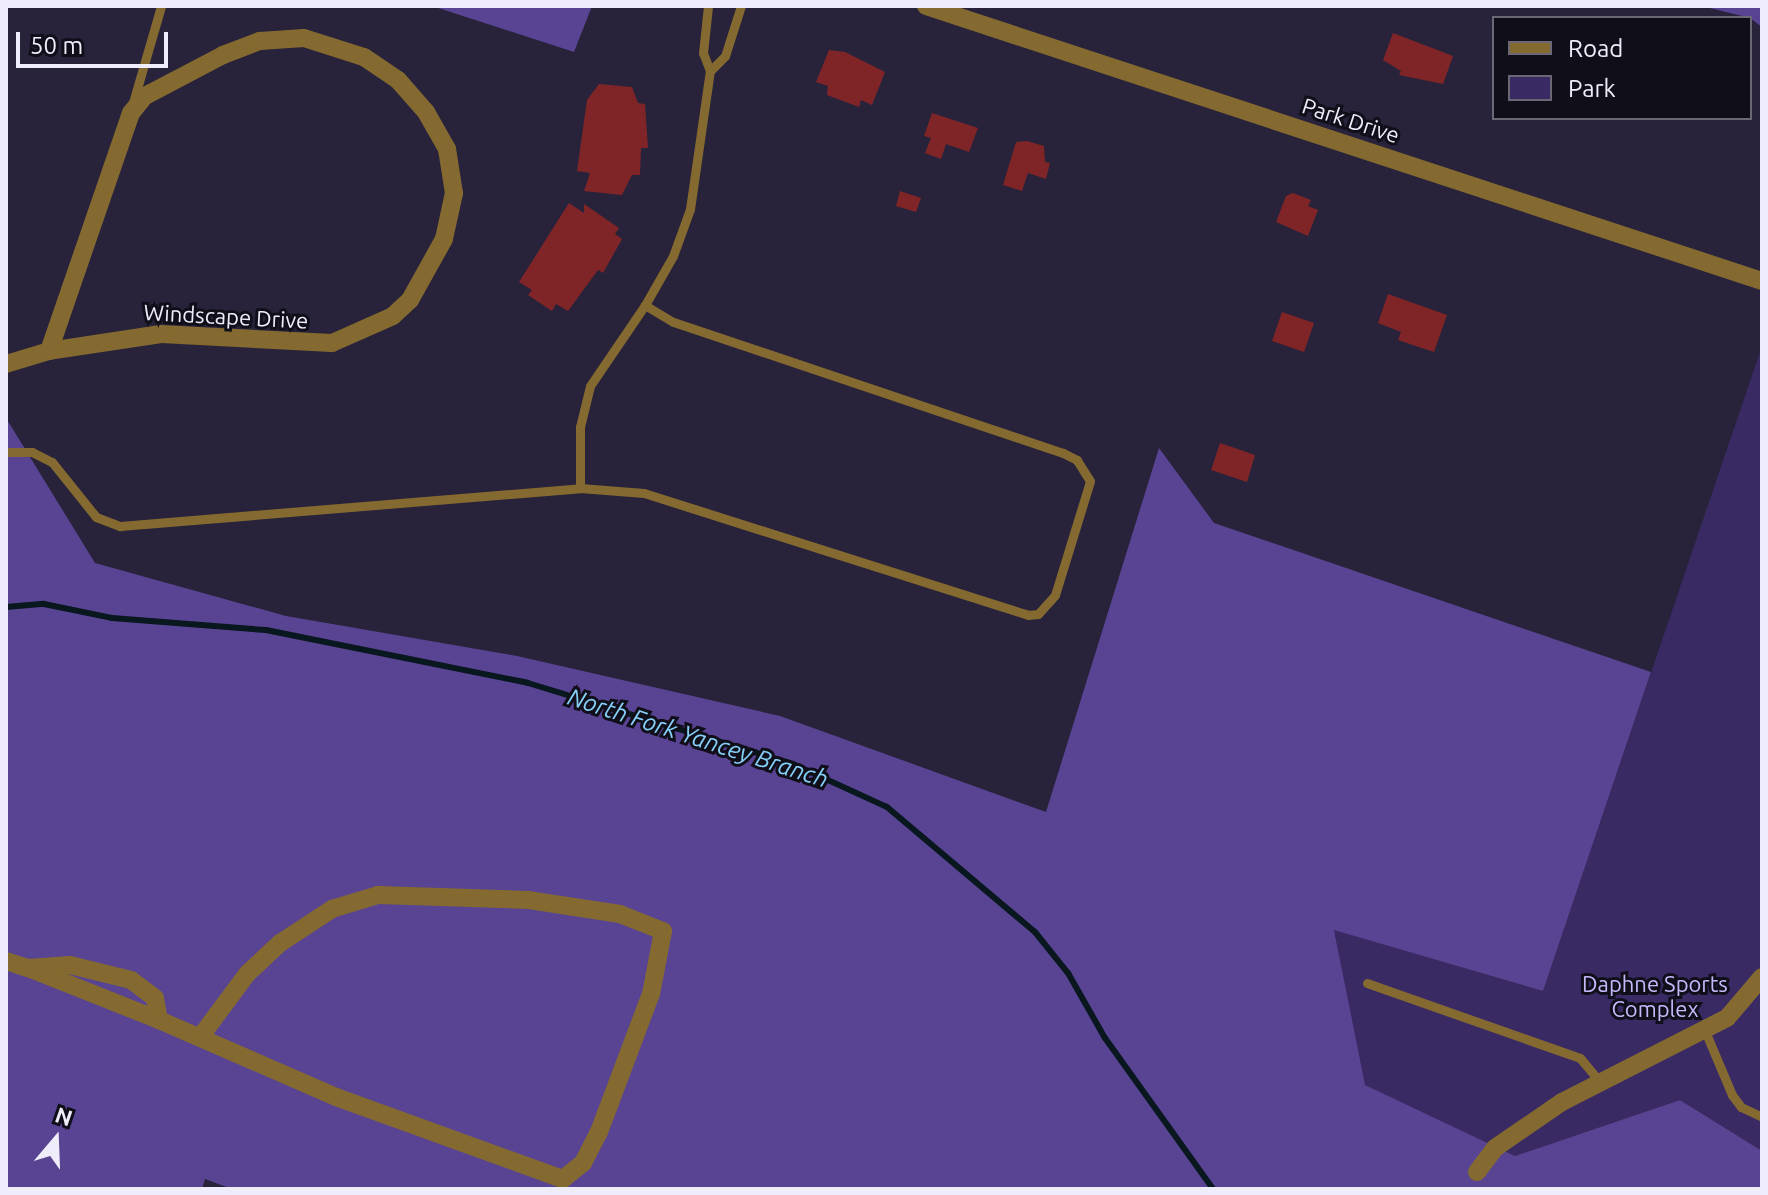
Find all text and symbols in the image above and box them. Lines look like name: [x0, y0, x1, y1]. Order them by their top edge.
scale bar: [20, 16, 172, 66]
legend: [1492, 16, 1752, 120]
text: 50 m: [30, 32, 83, 59]
text: Road: [1568, 35, 1623, 62]
text: Park: [1568, 75, 1616, 102]
street label: Park Drive: [1299, 92, 1403, 148]
street label: Windscape Drive: [143, 299, 309, 333]
water label: North Fork Yancey Branch: [564, 682, 832, 794]
park label: Daphne Sports Complex: [1582, 970, 1728, 1022]
north arrow: [16, 1099, 96, 1179]
text: N: [52, 1101, 76, 1130]

